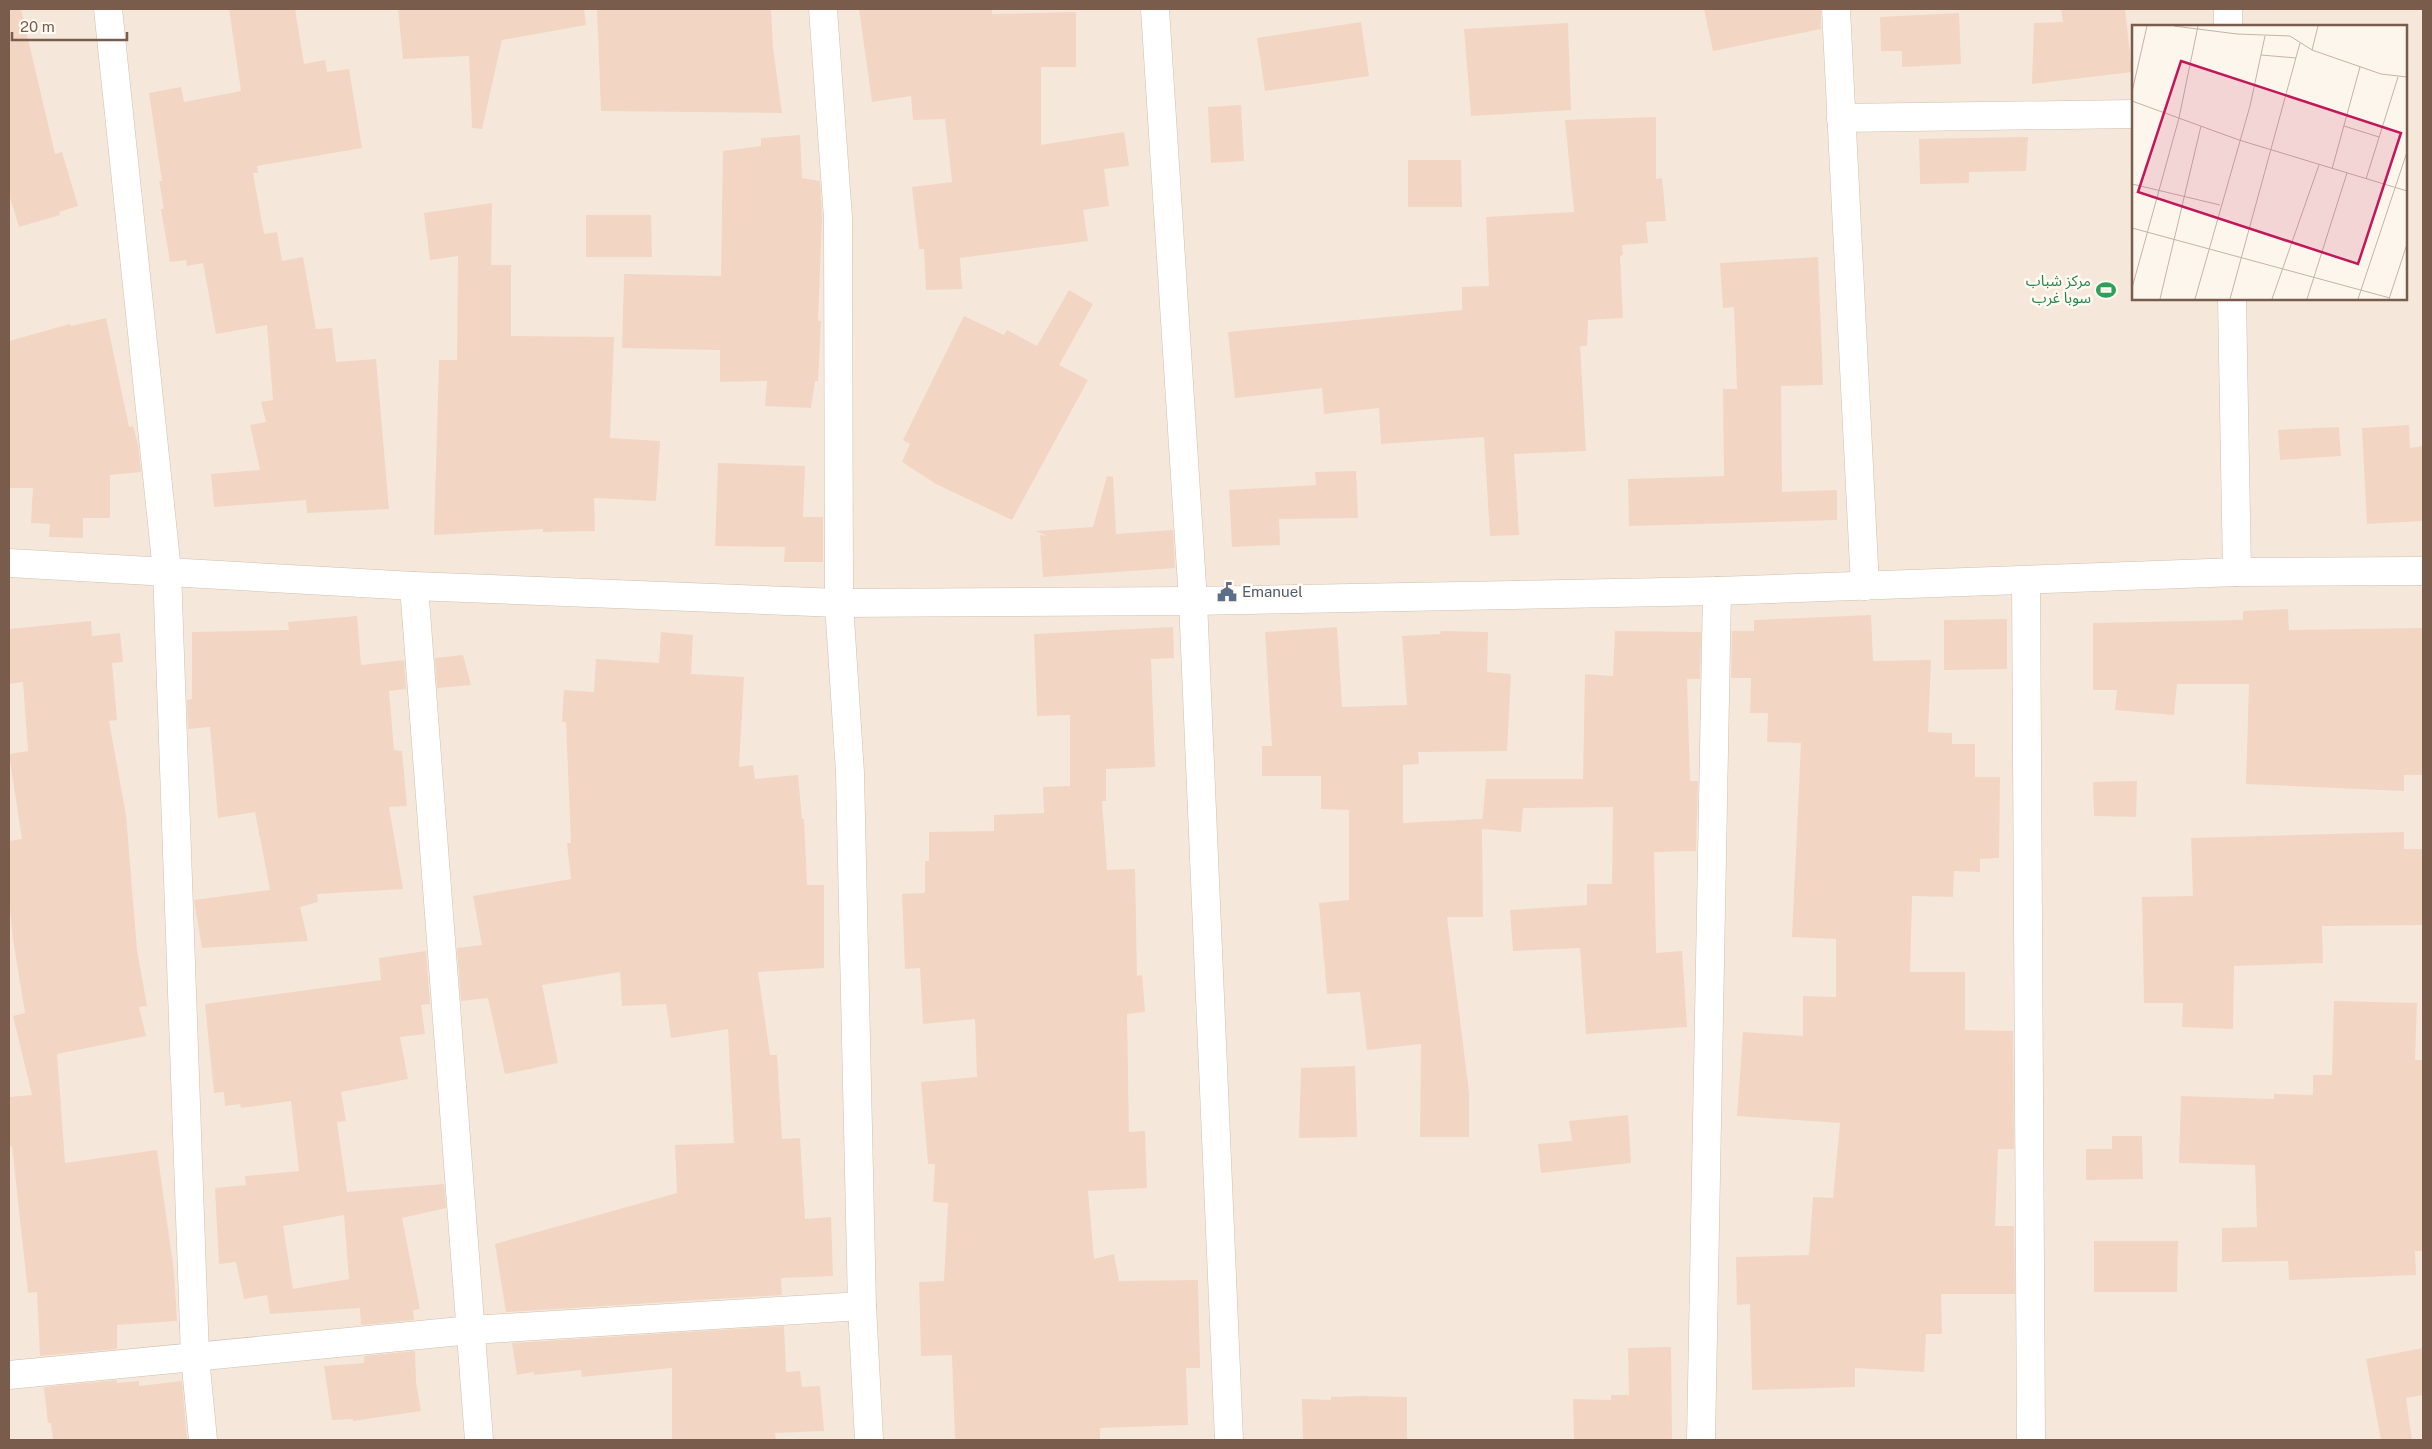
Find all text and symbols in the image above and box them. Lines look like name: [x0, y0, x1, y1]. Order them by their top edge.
scale bar: [12, 10, 128, 42]
text: 20 m: [20, 18, 55, 35]
inset map: [2132, 25, 2407, 300]
place label: مركز شباب سوبا غرب: [2026, 272, 2091, 307]
sports icon: مركز شباب سوبا غرب: [2095, 279, 2117, 301]
public building icon: Emanuel: [1216, 581, 1238, 603]
place label: Emanuel: [1242, 583, 1303, 600]

